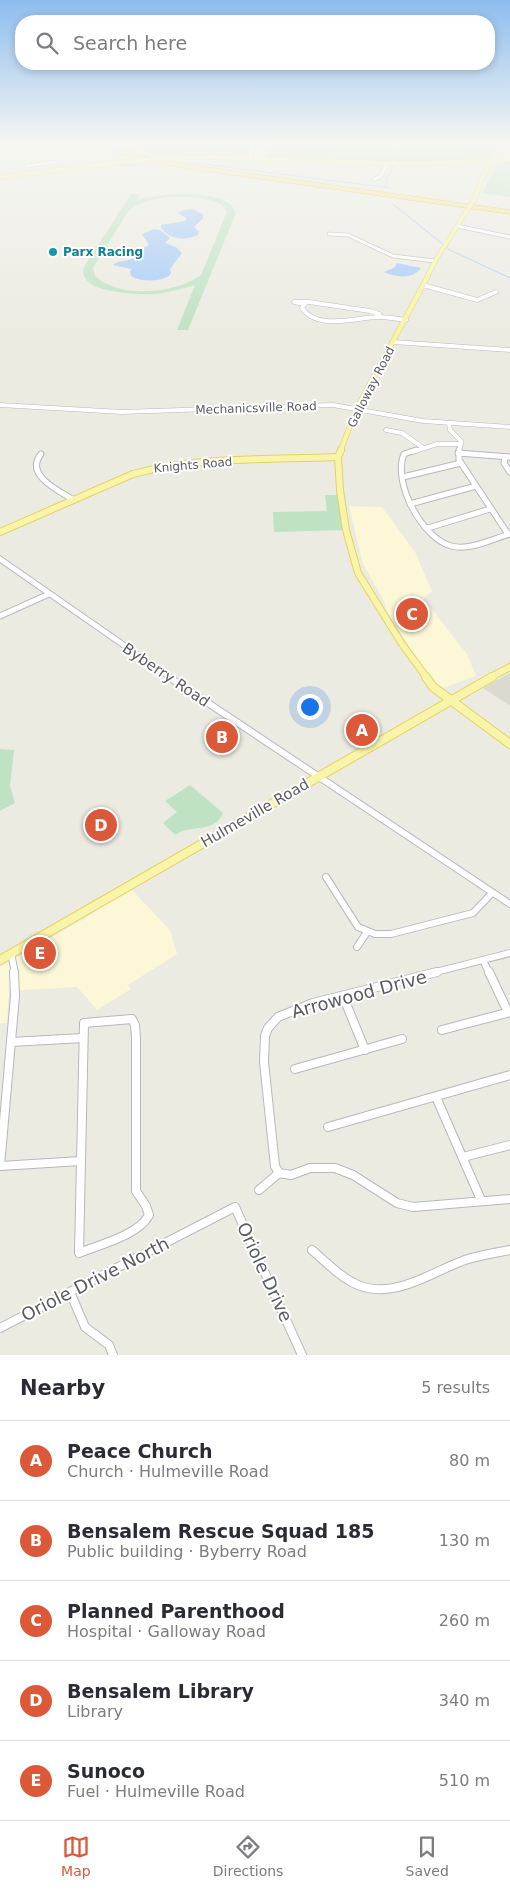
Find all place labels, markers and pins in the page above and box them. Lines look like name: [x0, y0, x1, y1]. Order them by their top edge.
place label: Parx Racing: [63, 245, 143, 259]
marker: Parx Racing: [47, 246, 59, 258]
pin: C: [396, 595, 428, 633]
pin: A: [346, 711, 378, 749]
pin: B: [206, 718, 238, 756]
pin: D: [85, 806, 117, 844]
pin: E: [24, 934, 56, 972]

